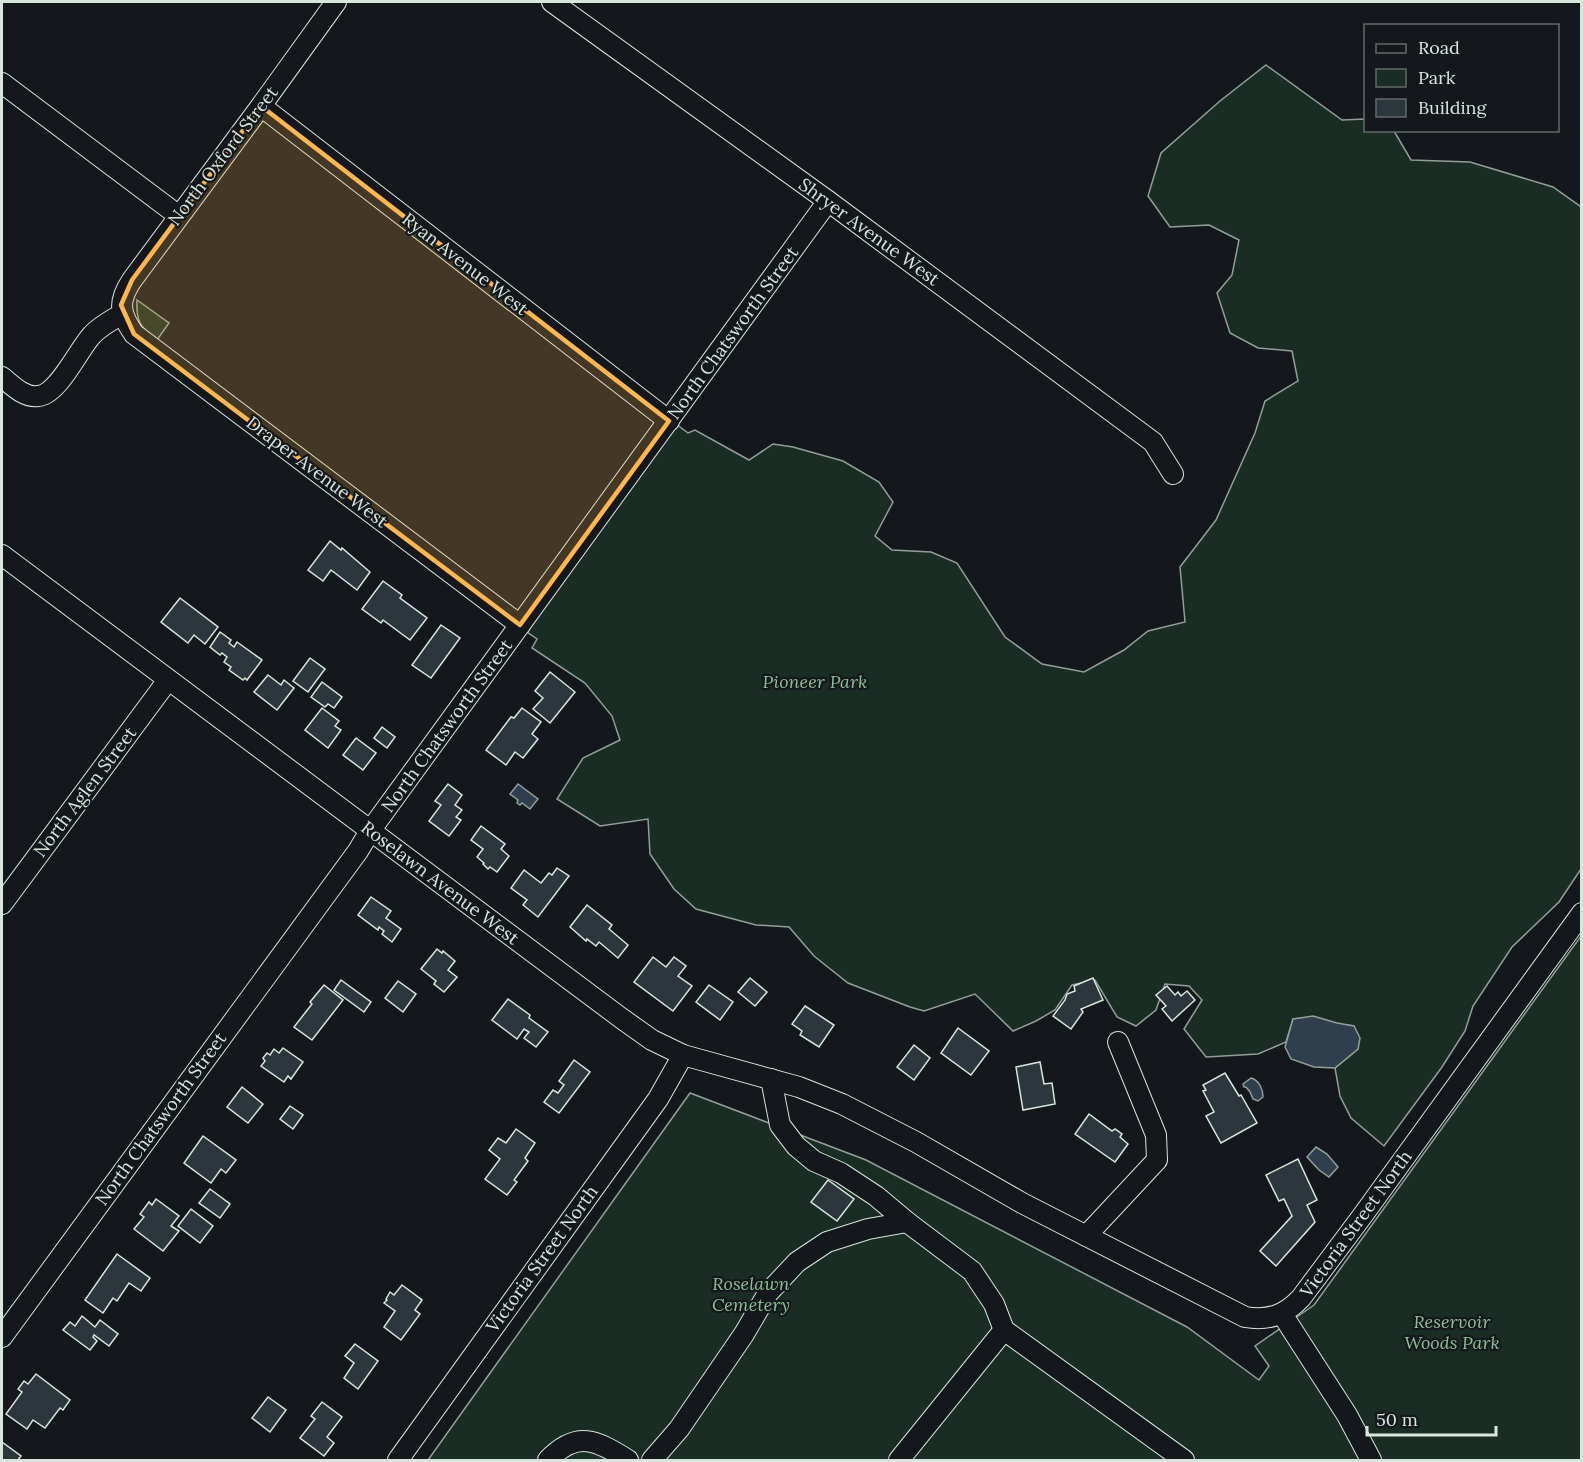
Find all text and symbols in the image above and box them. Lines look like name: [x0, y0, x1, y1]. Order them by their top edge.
legend: [1364, 24, 1559, 132]
text: Road: [1418, 36, 1460, 59]
text: Park: [1418, 66, 1456, 89]
street label: North Oxford Street: [163, 81, 283, 230]
text: Building: [1418, 96, 1488, 119]
street label: Shryer Avenue West: [794, 173, 944, 291]
street label: Ryan Avenue West: [398, 207, 533, 320]
street label: North Chatsworth Street: [662, 242, 803, 424]
street label: Draper Avenue West: [242, 411, 393, 532]
street label: North Chatsworth Street: [376, 635, 517, 817]
park label: Pioneer Park: [763, 670, 867, 693]
street label: North Aglen Street: [28, 722, 141, 862]
street label: Roselawn Avenue West: [357, 816, 524, 950]
street label: North Chatsworth Street: [90, 1028, 231, 1210]
street label: Victoria Street North: [1294, 1146, 1417, 1302]
street label: Victoria Street North: [480, 1181, 603, 1337]
park label: Roselawn Cemetery: [712, 1272, 790, 1316]
park label: Reservoir Woods Park: [1404, 1310, 1500, 1354]
scale bar: [1367, 1399, 1496, 1437]
text: 50 m: [1376, 1408, 1418, 1431]

